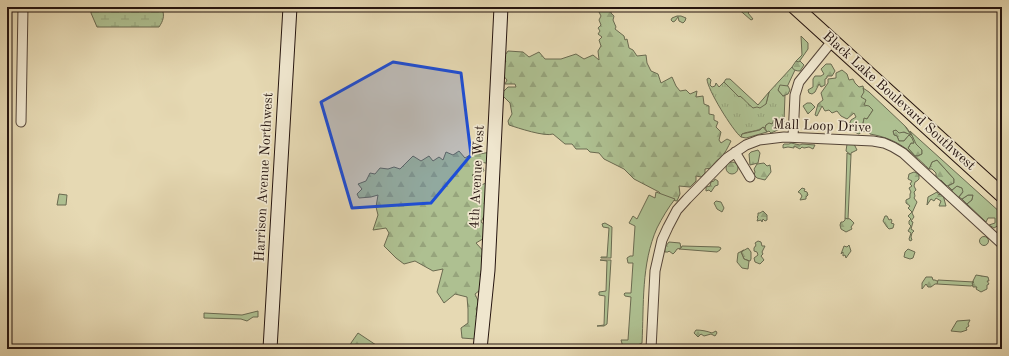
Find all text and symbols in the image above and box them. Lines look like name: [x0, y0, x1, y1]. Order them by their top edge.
street label: Black Lake Boulevard Southwest: [820, 29, 978, 173]
street label: Harrison Avenue Northwest: [253, 92, 275, 262]
street label: Mall Loop Drive: [773, 117, 871, 135]
street label: 4th Avenue West: [467, 125, 487, 229]

